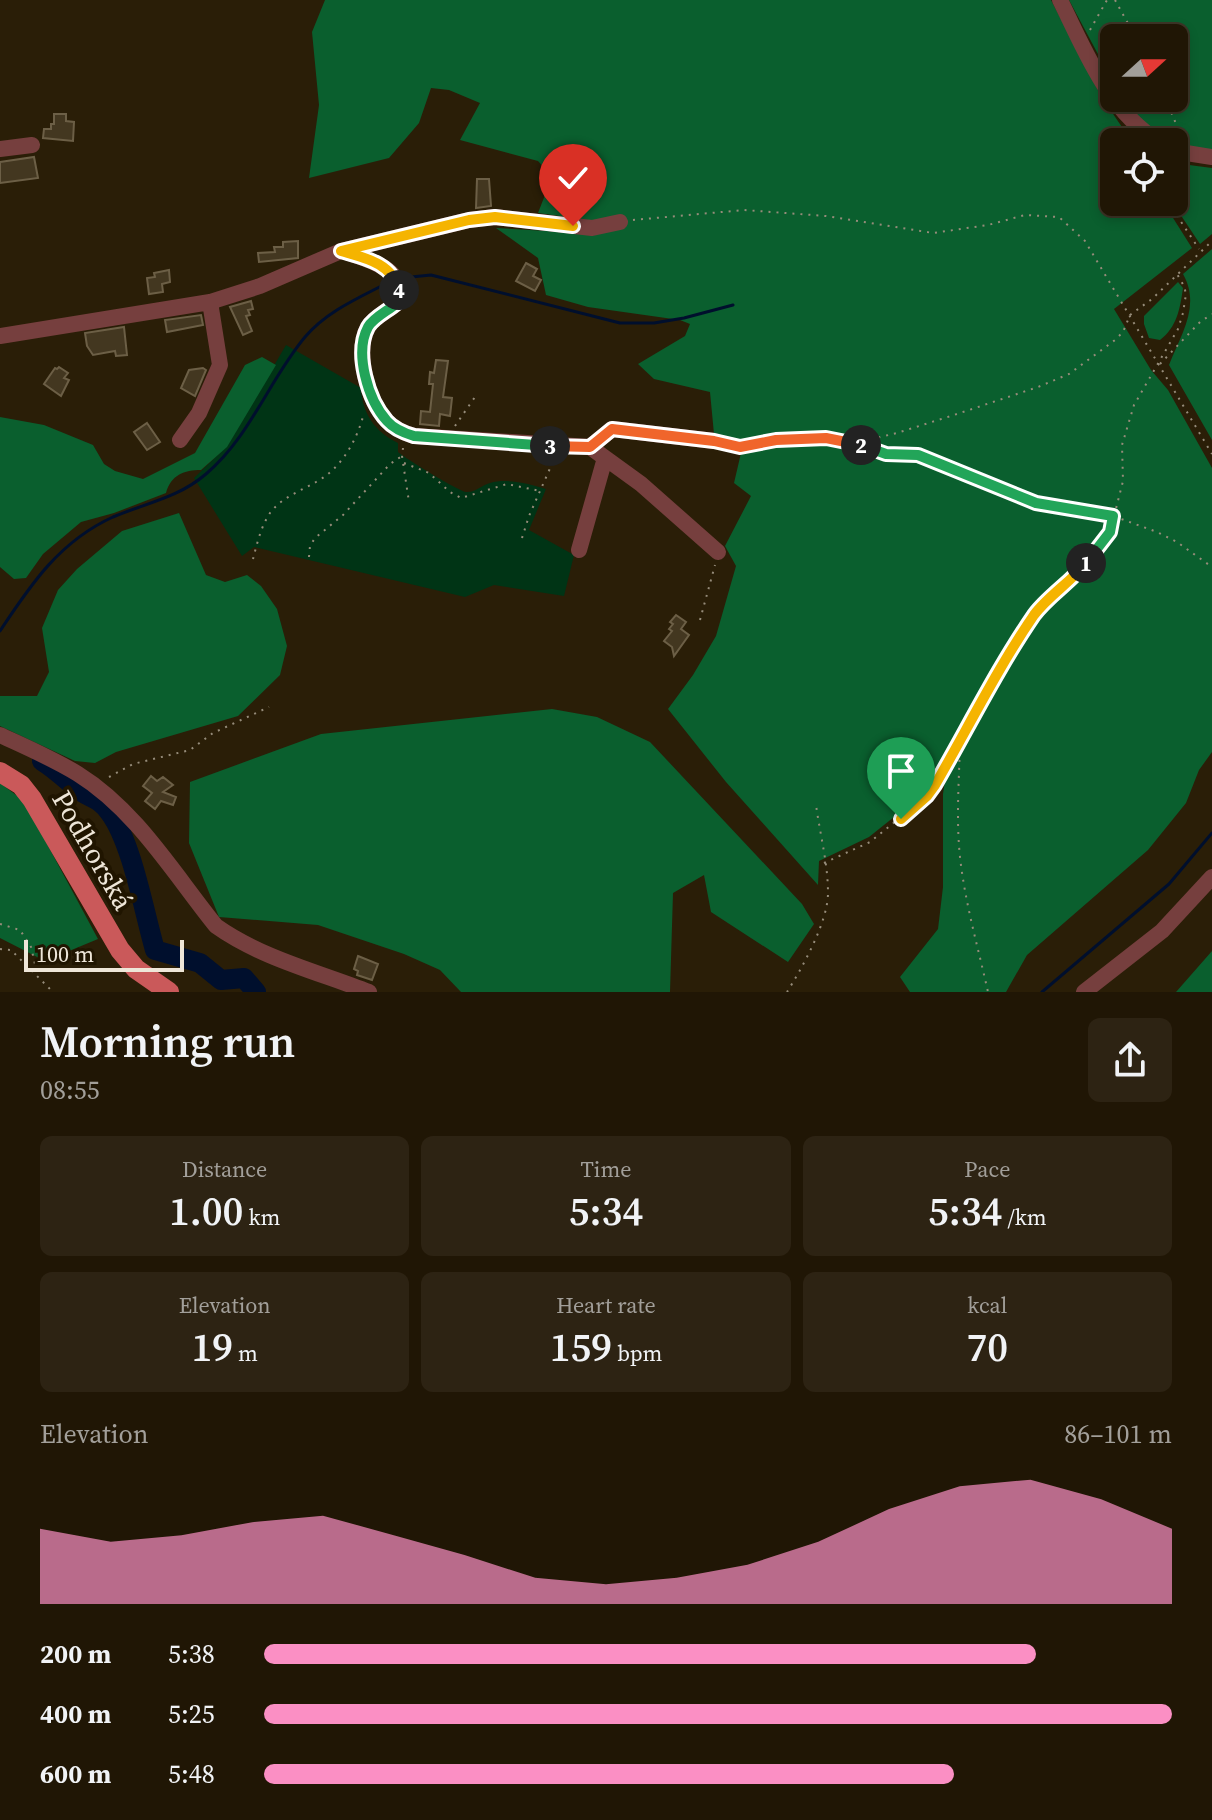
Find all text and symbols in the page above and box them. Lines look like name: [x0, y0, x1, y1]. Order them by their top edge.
north arrow: [1100, 24, 1188, 112]
map controls: [1100, 24, 1188, 216]
button: locate: [1100, 128, 1188, 216]
pin: [539, 144, 607, 226]
icon: check: [551, 156, 595, 200]
pin: 4: [379, 270, 419, 310]
text: 4: [393, 275, 405, 305]
pin: 2: [841, 425, 881, 465]
pin: 3: [530, 426, 570, 466]
text: 2: [855, 430, 867, 460]
text: 3: [544, 431, 556, 461]
pin: 1: [1066, 543, 1106, 583]
text: 1: [1080, 548, 1092, 578]
pin: [867, 737, 935, 819]
icon: arrive: [879, 749, 923, 793]
street label: Podhorská: [43, 783, 143, 917]
scale bar: [24, 936, 184, 972]
text: 100 m: [36, 939, 94, 969]
text: Morning run: [40, 1011, 296, 1072]
button: share: [1088, 1018, 1172, 1102]
text: 08:55: [40, 1072, 100, 1108]
text: Distance: [182, 1154, 267, 1184]
text: Time: [581, 1154, 631, 1184]
text: Pace: [964, 1154, 1010, 1184]
text: 1.00: [169, 1184, 243, 1238]
text: 5:34: [569, 1184, 643, 1238]
text: 5:34: [928, 1184, 1002, 1238]
text: km: [243, 1202, 280, 1232]
text: /km: [1002, 1202, 1047, 1232]
text: Elevation: [179, 1290, 271, 1320]
text: Heart rate: [556, 1290, 656, 1320]
text: kcal: [967, 1290, 1007, 1320]
text: 19: [191, 1320, 233, 1374]
text: 159: [550, 1320, 612, 1374]
text: 70: [967, 1320, 1008, 1374]
text: m: [233, 1338, 258, 1368]
text: bpm: [612, 1338, 662, 1368]
text: Elevation: [40, 1416, 149, 1452]
text: 86–101 m: [1064, 1416, 1172, 1452]
text: 200 m: [40, 1636, 111, 1672]
text: 5:38: [168, 1636, 215, 1672]
text: 400 m: [40, 1696, 111, 1732]
text: 5:25: [168, 1696, 215, 1732]
text: 600 m: [40, 1756, 111, 1792]
text: 5:48: [168, 1756, 215, 1792]

